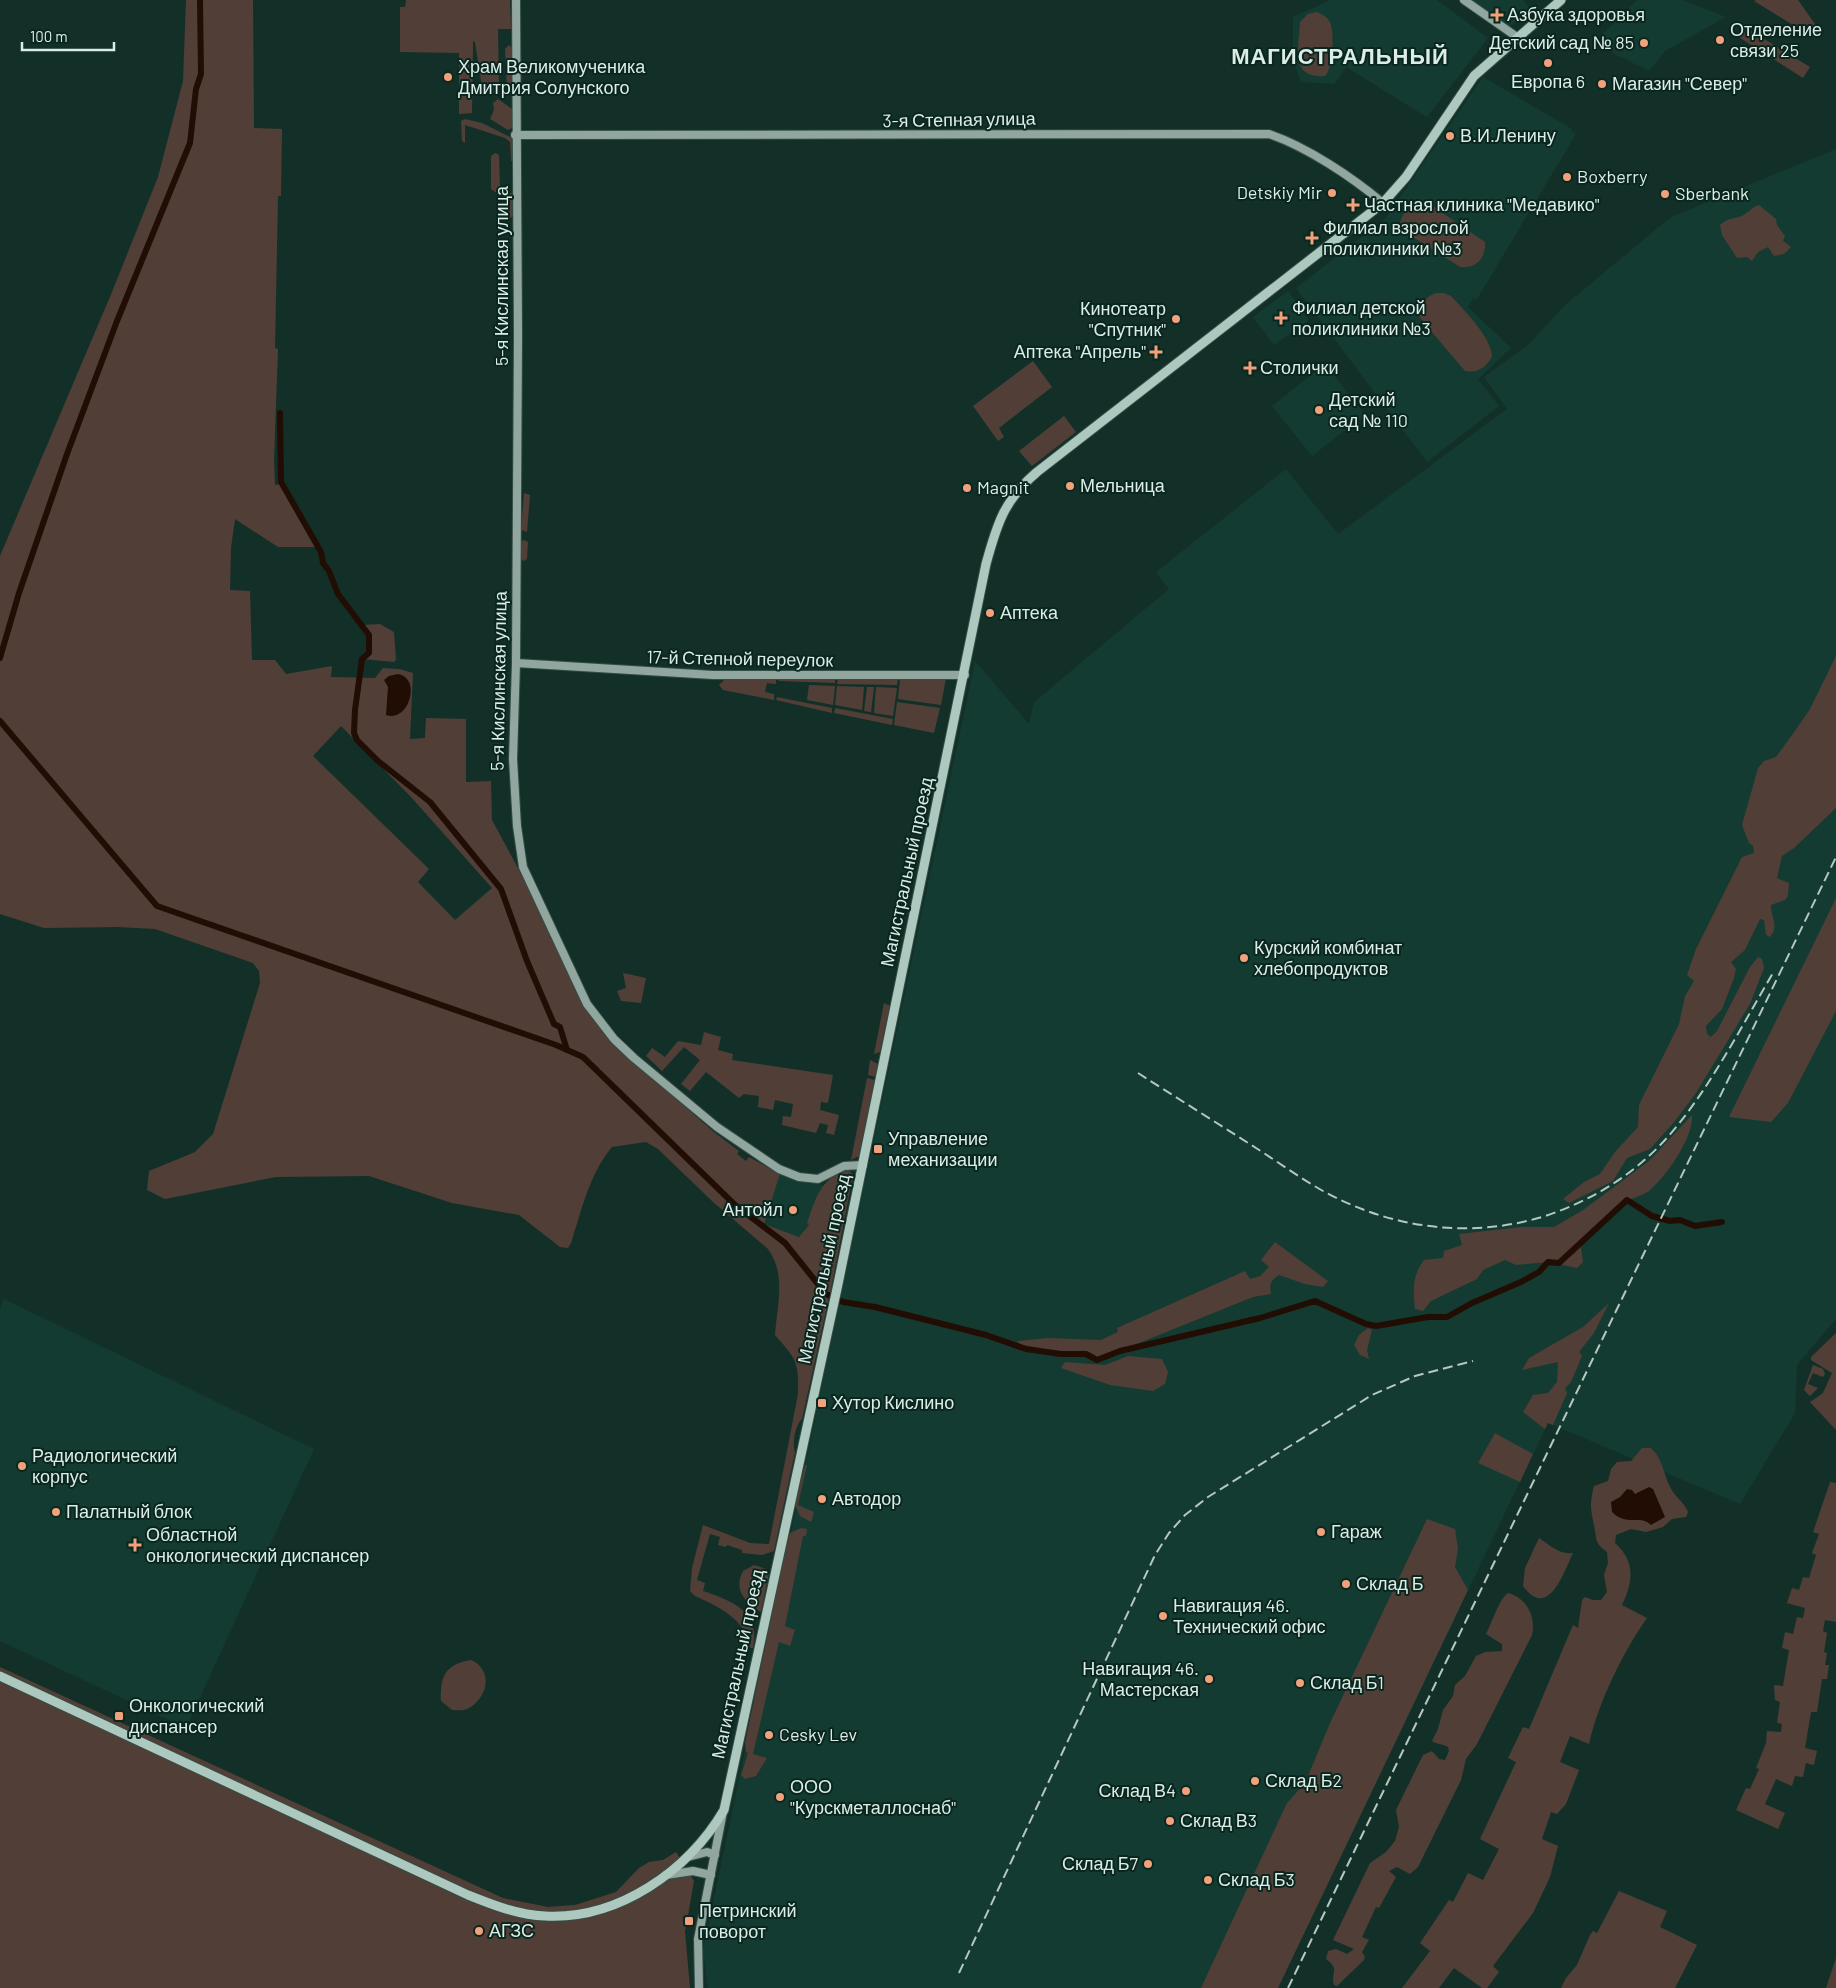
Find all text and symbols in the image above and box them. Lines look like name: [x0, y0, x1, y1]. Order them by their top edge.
place label: Азбука здоровья: [1507, 3, 1645, 25]
marker: Азбука здоровья: [1491, 9, 1503, 21]
place label: Отделение связи 25: [1730, 18, 1822, 61]
scale bar: [22, 20, 115, 52]
text: 100 m: [30, 27, 68, 45]
place label: Детский сад № 85: [1489, 31, 1634, 53]
marker: Отделение связи 25: [1714, 34, 1726, 46]
marker: Детский сад № 85: [1638, 37, 1650, 49]
district label: МАГИСТРАЛЬНЫЙ: [1231, 42, 1449, 68]
place label: Храм Великомученика Дмитрия Солунского: [458, 55, 646, 98]
marker: Европа 6: [1542, 57, 1554, 69]
place label: Европа 6: [1511, 70, 1585, 92]
marker: Храм Великомученика Дмитрия Солунского: [442, 71, 454, 83]
place label: Магазин "Север": [1612, 72, 1747, 94]
marker: Магазин "Север": [1596, 78, 1608, 90]
street label: 3-я Степная улица: [882, 107, 1037, 131]
place label: В.И.Ленину: [1460, 124, 1556, 146]
marker: В.И.Ленину: [1444, 130, 1456, 142]
place label: Boxberry: [1577, 165, 1648, 187]
marker: Boxberry: [1561, 171, 1573, 183]
place label: Detskiy Mir: [1237, 181, 1322, 203]
place label: Sberbank: [1675, 182, 1749, 204]
street label: 5-я Кислинская улица: [490, 185, 512, 366]
marker: Detskiy Mir: [1326, 187, 1338, 199]
marker: Sberbank: [1659, 188, 1671, 200]
place label: Частная клиника "Медавико": [1364, 193, 1600, 215]
marker: Частная клиника "Медавико": [1346, 198, 1360, 212]
place label: Филиал взрослой поликлиники №3: [1323, 216, 1469, 259]
marker: Филиал взрослой поликлиники №3: [1305, 231, 1319, 245]
place label: Филиал детской поликлиники №3: [1292, 296, 1431, 339]
place label: Кинотеатр "Спутник": [1080, 297, 1166, 340]
marker: Филиал детской поликлиники №3: [1274, 311, 1288, 325]
marker: Кинотеатр "Спутник": [1170, 313, 1182, 325]
place label: Аптека "Апрель": [1014, 340, 1146, 362]
marker: Аптека "Апрель": [1150, 346, 1162, 358]
place label: Столички: [1260, 356, 1339, 378]
marker: Столички: [1244, 362, 1256, 374]
place label: Детский сад № 110: [1329, 388, 1408, 431]
marker: Детский сад № 110: [1313, 404, 1325, 416]
place label: Мельница: [1080, 474, 1166, 496]
place label: Magnit: [977, 476, 1030, 498]
marker: Мельница: [1064, 480, 1076, 492]
marker: Magnit: [961, 482, 973, 494]
street label: 5-я Кислинская улица: [485, 590, 511, 771]
place label: Аптека: [1000, 601, 1059, 623]
marker: Аптека: [984, 607, 996, 619]
street label: 17-й Степной переулок: [646, 645, 834, 671]
street label: Магистральный проезд: [875, 775, 937, 969]
place label: Курский комбинат хлебопродуктов: [1254, 936, 1402, 979]
marker: Курский комбинат хлебопродуктов: [1238, 952, 1250, 964]
place label: Управление механизации: [888, 1127, 997, 1170]
marker: Управление механизации: [872, 1143, 884, 1155]
street label: Магистральный проезд: [792, 1172, 854, 1366]
place label: Антойл: [722, 1198, 783, 1220]
marker: Антойл: [787, 1204, 799, 1216]
place label: Хутор Кислино: [832, 1391, 954, 1413]
marker: Хутор Кислино: [816, 1397, 828, 1409]
place label: Радиологический корпус: [32, 1444, 177, 1487]
marker: Радиологический корпус: [16, 1460, 28, 1472]
place label: Автодор: [832, 1487, 901, 1509]
marker: Автодор: [816, 1493, 828, 1505]
place label: Палатный блок: [66, 1500, 192, 1522]
marker: Палатный блок: [50, 1506, 62, 1518]
place label: Гараж: [1331, 1520, 1382, 1542]
place label: Областной онкологический диспансер: [146, 1523, 369, 1566]
marker: Гараж: [1315, 1526, 1327, 1538]
marker: Областной онкологический диспансер: [128, 1538, 142, 1552]
street label: Магистральный проезд: [706, 1567, 768, 1761]
place label: Склад Б: [1356, 1572, 1424, 1594]
marker: Склад Б: [1340, 1578, 1352, 1590]
place label: Навигация 46. Технический офис: [1173, 1594, 1325, 1637]
marker: Навигация 46. Технический офис: [1157, 1610, 1169, 1622]
place label: Навигация 46. Мастерская: [1082, 1657, 1199, 1700]
place label: Склад Б1: [1310, 1671, 1384, 1693]
marker: Навигация 46. Мастерская: [1203, 1673, 1215, 1685]
marker: Склад Б1: [1294, 1677, 1306, 1689]
place label: Онкологический диспансер: [129, 1694, 264, 1737]
marker: Онкологический диспансер: [113, 1710, 125, 1722]
place label: Cesky Lev: [779, 1723, 857, 1745]
marker: Cesky Lev: [763, 1729, 775, 1741]
place label: Склад Б2: [1265, 1769, 1342, 1791]
place label: ООО "Курскметаллоснаб": [790, 1775, 956, 1818]
marker: Склад Б2: [1249, 1775, 1261, 1787]
place label: Склад В4: [1098, 1779, 1176, 1801]
marker: Склад В4: [1180, 1785, 1192, 1797]
marker: ООО "Курскметаллоснаб": [774, 1791, 786, 1803]
place label: Склад В3: [1180, 1809, 1257, 1831]
marker: Склад В3: [1164, 1815, 1176, 1827]
place label: Склад Б7: [1062, 1852, 1138, 1874]
marker: Склад Б7: [1142, 1858, 1154, 1870]
place label: Склад Б3: [1218, 1868, 1295, 1890]
marker: Склад Б3: [1202, 1874, 1214, 1886]
place label: Петринский поворот: [699, 1899, 797, 1942]
marker: Петринский поворот: [683, 1915, 695, 1927]
place label: АГЗС: [489, 1919, 534, 1941]
marker: АГЗС: [473, 1925, 485, 1937]

